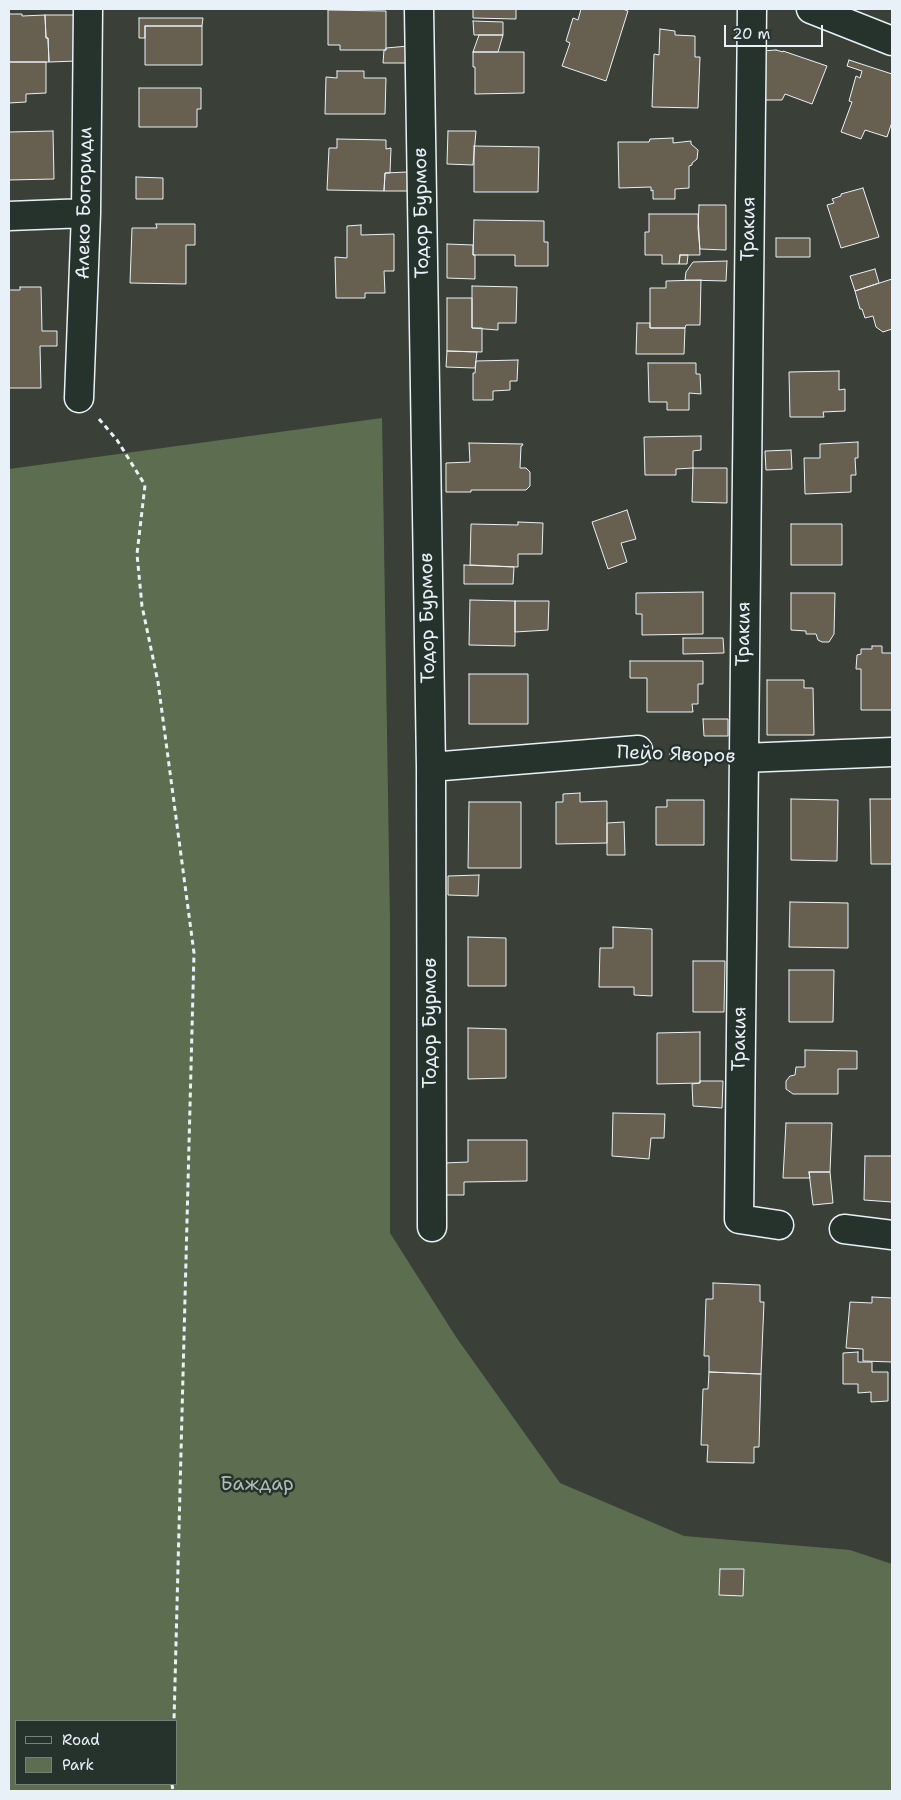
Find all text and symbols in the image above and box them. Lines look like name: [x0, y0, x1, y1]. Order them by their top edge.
scale bar: [726, 15, 825, 47]
text: 20 m: [732, 24, 771, 44]
street label: Алеко Богориди: [72, 126, 98, 280]
street label: Тодор Бурмов: [409, 147, 435, 279]
street label: Тракия: [737, 196, 761, 262]
street label: Тодор Бурмов: [415, 552, 441, 684]
street label: Тракия: [732, 601, 756, 667]
street label: Пейо Яворов: [616, 742, 736, 768]
street label: Тодор Бурмов: [420, 958, 442, 1088]
street label: Тракия: [728, 1006, 752, 1072]
park label: Баждар: [220, 1474, 294, 1496]
legend: [15, 1720, 178, 1785]
text: Road: [62, 1730, 100, 1750]
text: Park: [62, 1755, 94, 1775]

